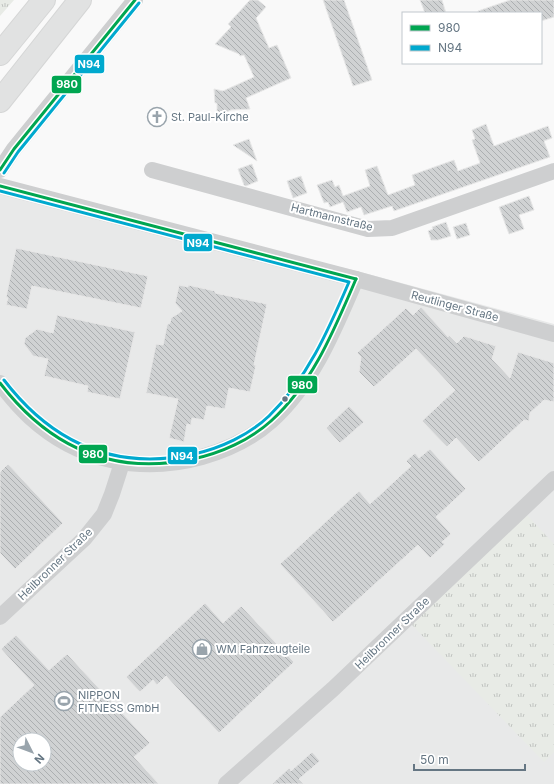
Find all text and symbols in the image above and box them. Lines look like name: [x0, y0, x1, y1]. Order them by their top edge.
legend: [402, 12, 542, 64]
text: 980: [438, 20, 460, 35]
text: N94: [438, 40, 462, 55]
line badge: N94: [74, 54, 105, 74]
text: N94: [78, 57, 100, 71]
line badge: 980: [51, 75, 82, 94]
text: 980: [56, 77, 78, 91]
church icon: St. Paul-Kirche: [146, 106, 168, 128]
place label: St. Paul-Kirche: [171, 110, 249, 124]
street label: Hartmannstraße: [290, 200, 374, 234]
line badge: N94: [183, 233, 213, 252]
text: N94: [187, 236, 209, 250]
street label: Reutlinger Straße: [410, 288, 500, 324]
line badge: 980: [287, 375, 318, 394]
text: 980: [291, 378, 313, 392]
unlabelled marker: [280, 394, 290, 404]
line badge: 980: [78, 444, 108, 464]
line badge: N94: [167, 446, 198, 465]
text: 980: [82, 447, 104, 461]
text: N94: [171, 449, 193, 463]
street label: Heilbronner Straße: [15, 525, 95, 603]
street label: Heilbronner Straße: [352, 594, 432, 672]
shop icon: WM Fahrzeugteile: [191, 638, 213, 660]
place label: WM Fahrzeugteile: [216, 642, 310, 656]
place label: NIPPON FITNESS GmbH: [78, 688, 159, 715]
sports icon: NIPPON FITNESS GmbH: [53, 690, 75, 712]
north arrow: [12, 732, 52, 772]
scale bar: [414, 746, 525, 772]
text: N: [31, 751, 47, 766]
text: 50 m: [420, 752, 449, 767]

